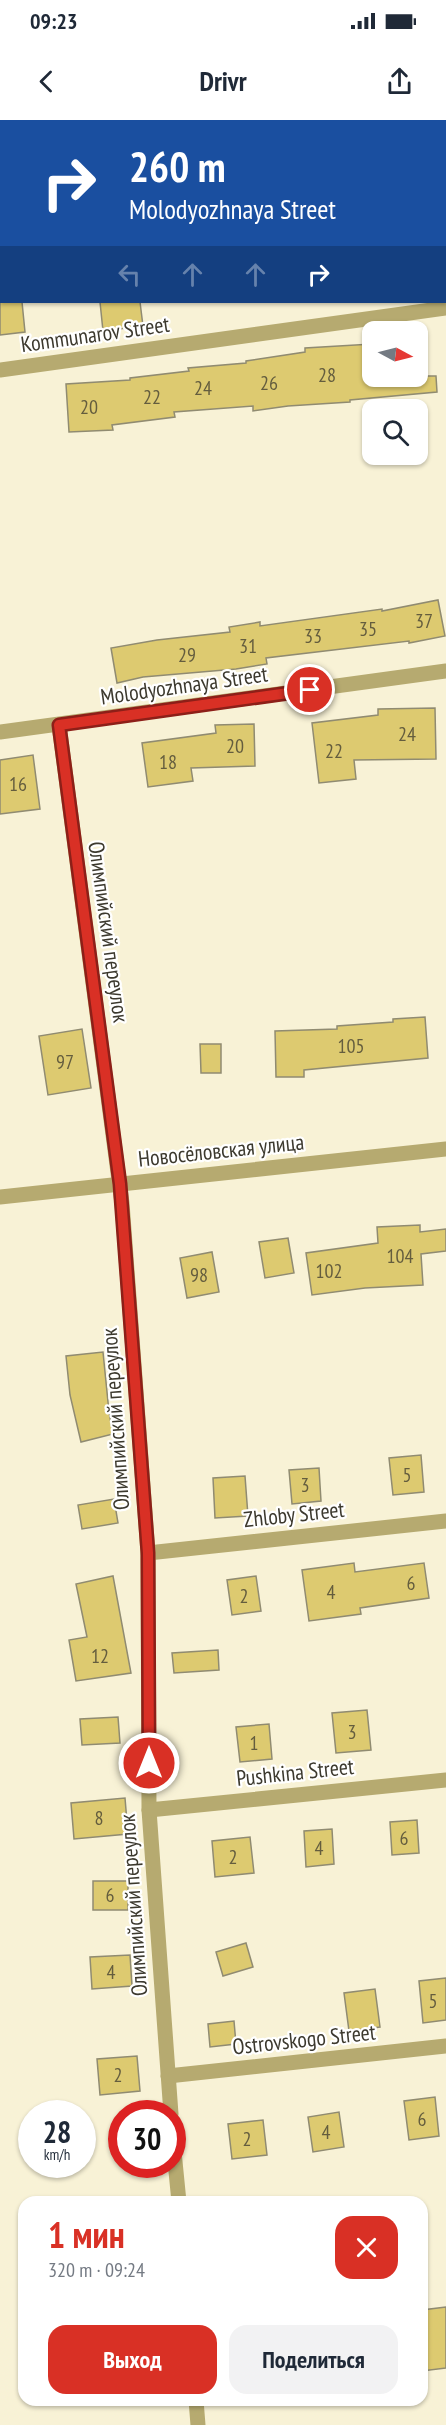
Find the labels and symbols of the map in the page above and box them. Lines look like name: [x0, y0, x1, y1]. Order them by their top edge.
street label: Kommunarov Street: [19, 310, 171, 358]
north arrow: [362, 321, 428, 387]
house number: 28: [318, 362, 336, 388]
house number: 26: [260, 370, 278, 396]
house number: 24: [194, 375, 212, 401]
house number: 22: [143, 384, 161, 410]
house number: 20: [80, 394, 98, 420]
house number: 37: [415, 608, 433, 634]
house number: 35: [359, 616, 377, 642]
house number: 33: [304, 623, 322, 649]
house number: 31: [239, 633, 257, 659]
house number: 29: [178, 642, 196, 668]
street label: Molodyozhnaya Street: [99, 659, 269, 711]
pin: [284, 664, 335, 715]
house number: 24: [398, 721, 416, 747]
house number: 20: [226, 733, 244, 759]
house number: 22: [325, 738, 343, 764]
house number: 18: [159, 749, 177, 775]
house number: 16: [9, 771, 27, 797]
street label: Олимпийский переулок: [82, 840, 136, 1025]
house number: 105: [338, 1033, 365, 1059]
house number: 97: [56, 1049, 74, 1075]
street label: Новосёловская улица: [137, 1127, 305, 1173]
house number: 104: [387, 1243, 414, 1269]
house number: 102: [316, 1258, 343, 1284]
house number: 98: [190, 1262, 208, 1288]
street label: Олимпийский переулок: [95, 1326, 135, 1511]
house number: 5: [403, 1462, 412, 1488]
house number: 3: [301, 1472, 310, 1498]
street label: Zhloby Street: [242, 1495, 346, 1533]
house number: 6: [407, 1570, 416, 1596]
house number: 4: [327, 1579, 336, 1605]
house number: 2: [240, 1583, 249, 1609]
house number: 12: [91, 1643, 109, 1669]
house number: 3: [348, 1719, 357, 1745]
house number: 1: [250, 1730, 259, 1756]
position arrow: [117, 1731, 181, 1795]
street label: Pushkina Street: [235, 1752, 355, 1792]
house number: 8: [95, 1805, 104, 1831]
street label: Олимпийский переулок: [113, 1812, 153, 1997]
house number: 6: [400, 1825, 409, 1851]
house number: 4: [315, 1835, 324, 1861]
house number: 2: [229, 1844, 238, 1870]
house number: 6: [106, 1882, 115, 1908]
house number: 4: [107, 1959, 116, 1985]
house number: 5: [429, 1988, 438, 2014]
street label: Ostrovskogo Street: [231, 2018, 377, 2060]
house number: 2: [114, 2062, 123, 2088]
speed limit sign: 30: [108, 2100, 186, 2178]
house number: 6: [418, 2106, 427, 2132]
house number: 4: [322, 2119, 331, 2145]
house number: 2: [243, 2126, 252, 2152]

